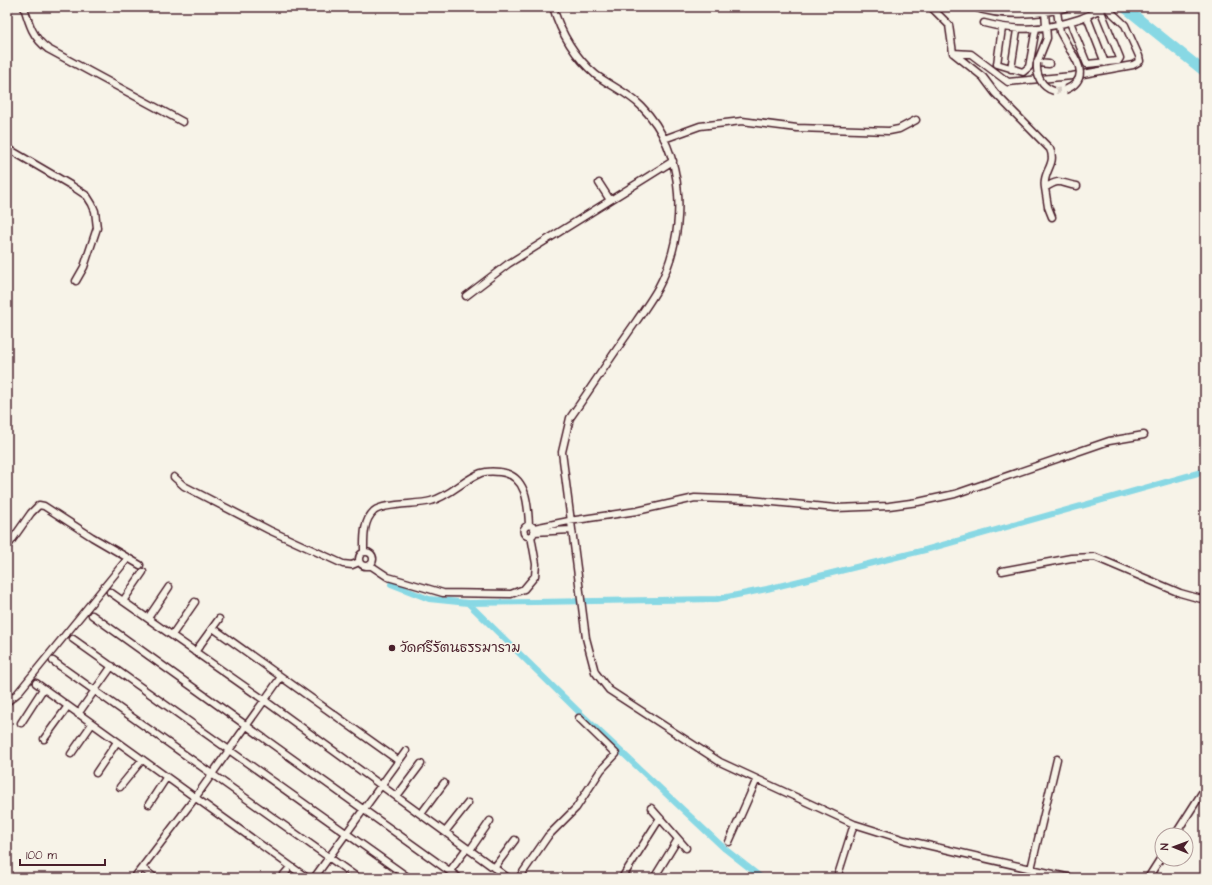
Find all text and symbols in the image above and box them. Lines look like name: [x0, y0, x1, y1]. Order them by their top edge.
place label: วัดศรีรัตนธรรมาราม: [400, 638, 520, 658]
marker: วัดศรีรัตนธรรมาราม: [387, 643, 397, 653]
north arrow: [1154, 827, 1194, 867]
scale bar: [20, 841, 105, 867]
text: N: [1157, 843, 1172, 850]
text: 100 m: [26, 847, 57, 864]

